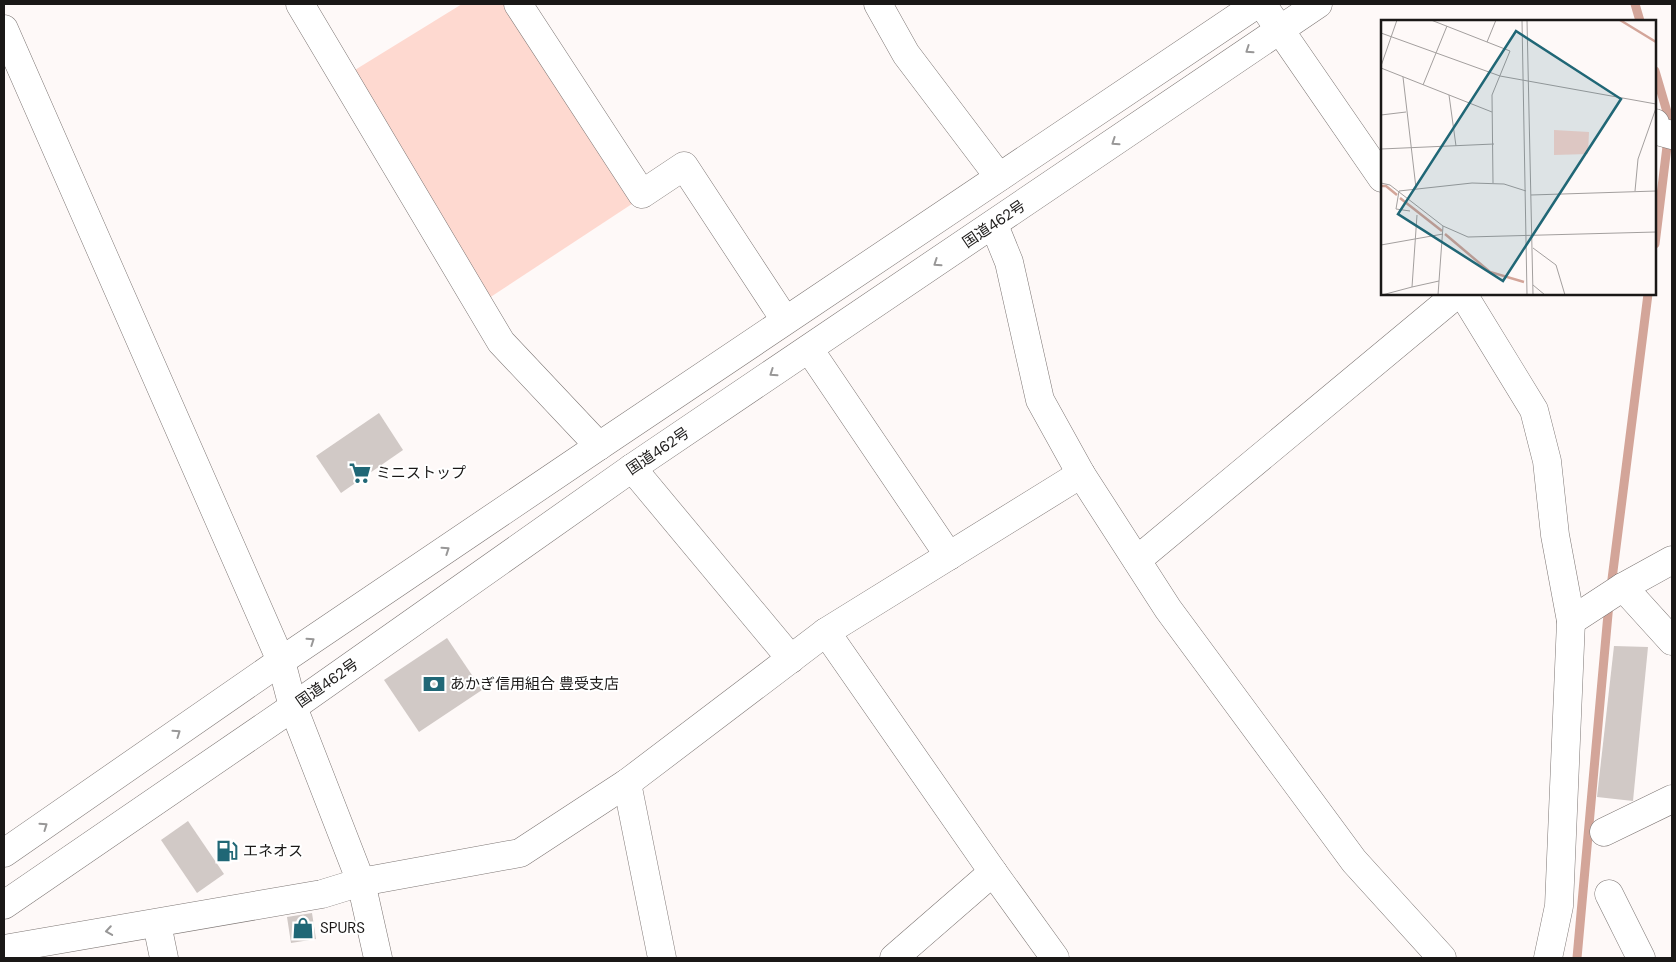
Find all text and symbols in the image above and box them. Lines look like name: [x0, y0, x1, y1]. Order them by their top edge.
inset map: [1381, 20, 1656, 295]
one-way arrow: [1245, 44, 1254, 53]
one-way arrow: [1111, 136, 1120, 145]
street label: 国道462号: [959, 196, 1029, 252]
one-way arrow: [933, 257, 943, 266]
one-way arrow: [769, 367, 779, 376]
street label: 国道462号: [623, 423, 693, 479]
supermarket icon: ミニストップ: [347, 460, 373, 486]
place label: ミニストップ: [376, 463, 466, 483]
one-way arrow: [440, 546, 449, 556]
one-way arrow: [305, 638, 315, 647]
street label: 国道462号: [292, 654, 362, 712]
bank icon: あかぎ信用組合 豊受支店: [421, 671, 447, 697]
place label: あかぎ信用組合 豊受支店: [450, 674, 619, 694]
one-way arrow: [172, 730, 181, 739]
one-way arrow: [38, 823, 48, 832]
fuel station icon: エネオス: [214, 838, 240, 864]
place label: エネオス: [243, 841, 303, 861]
shop icon: SPURS: [290, 915, 316, 941]
place label: SPURS: [320, 918, 365, 938]
one-way arrow: [105, 926, 114, 936]

